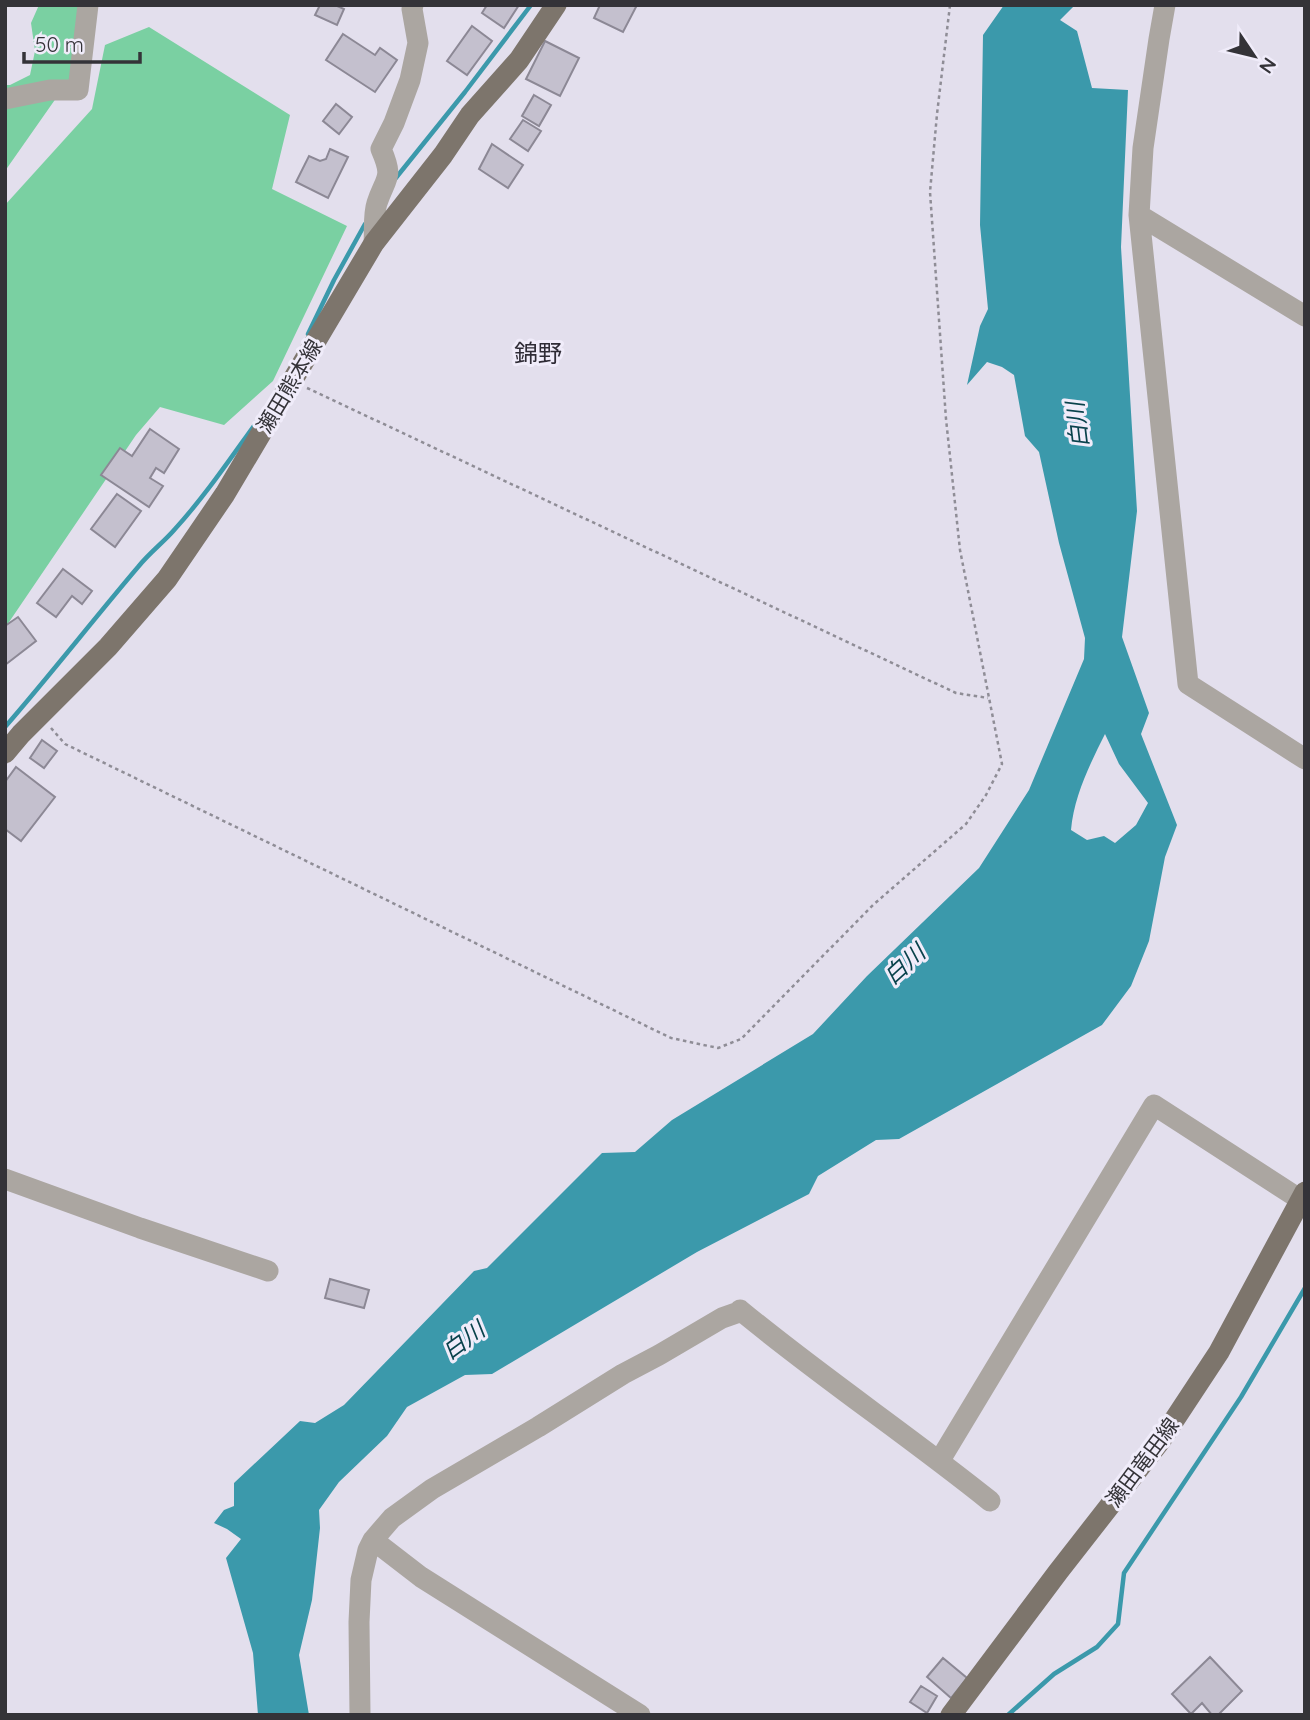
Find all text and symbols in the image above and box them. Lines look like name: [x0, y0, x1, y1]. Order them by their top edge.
scale bar: [24, 21, 140, 65]
north arrow: [1219, 21, 1289, 91]
text: 50 m: [35, 31, 84, 57]
text: N: [1254, 53, 1282, 78]
street label: 瀬田熊本線: [251, 334, 327, 438]
district label: 錦野: [514, 338, 562, 368]
water label: 白川: [1059, 397, 1094, 450]
water label: 白川: [877, 936, 933, 990]
water label: 白川: [436, 1313, 493, 1365]
street label: 瀬田竜田線: [1100, 1412, 1184, 1512]

